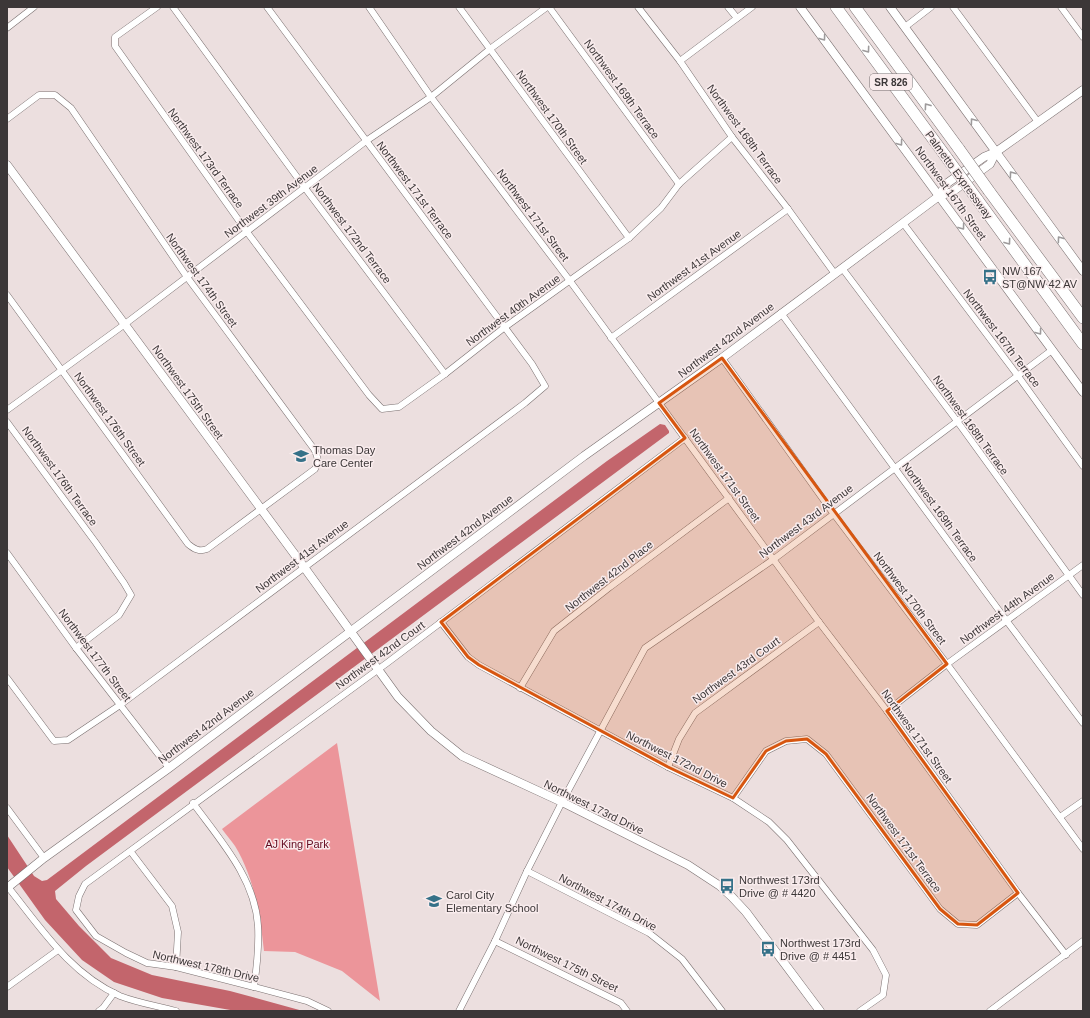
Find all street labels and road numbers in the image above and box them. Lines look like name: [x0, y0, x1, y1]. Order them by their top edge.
street label: Northwest 169th Terrace: [582, 37, 662, 141]
street label: Northwest 170th Street: [514, 68, 590, 166]
road number: SR 826: [870, 74, 912, 90]
street label: Northwest 168th Terrace: [705, 82, 785, 186]
street label: Northwest 173rd Terrace: [166, 106, 246, 210]
street label: Palmetto Expressway: [923, 129, 995, 222]
street label: Northwest 171st Terrace: [374, 139, 456, 241]
street label: Northwest 167th Street: [913, 144, 989, 242]
street label: Northwest 39th Avenue: [222, 162, 320, 240]
street label: Northwest 171st Street: [495, 167, 571, 263]
street label: Northwest 172nd Terrace: [310, 180, 394, 286]
street label: Northwest 41st Avenue: [645, 227, 743, 303]
street label: Northwest 174th Street: [164, 231, 240, 329]
street label: Northwest 40th Avenue: [464, 272, 562, 348]
street label: Northwest 167th Terrace: [961, 287, 1043, 389]
street label: Northwest 42nd Avenue: [676, 300, 776, 380]
street label: Northwest 175th Street: [150, 343, 226, 441]
street label: Northwest 176th Street: [72, 370, 148, 468]
street label: Northwest 168th Terrace: [931, 373, 1011, 477]
street label: Northwest 176th Terrace: [20, 424, 100, 528]
street label: Northwest 171st Street: [687, 426, 763, 524]
street label: Northwest 169th Terrace: [900, 460, 980, 564]
street label: Northwest 43rd Avenue: [757, 482, 855, 560]
street label: Northwest 42nd Avenue: [415, 492, 515, 572]
street label: Northwest 41st Avenue: [253, 517, 351, 595]
street label: Northwest 42nd Place: [563, 538, 655, 614]
street label: Northwest 170th Street: [871, 549, 949, 647]
street label: Northwest 44th Avenue: [958, 570, 1056, 646]
street label: Northwest 177th Street: [56, 606, 134, 704]
street label: Northwest 42nd Court: [333, 619, 427, 691]
street label: Northwest 43rd Court: [690, 634, 782, 706]
street label: Northwest 42nd Avenue: [156, 686, 256, 766]
street label: Northwest 171st Street: [879, 687, 955, 785]
street label: Northwest 172nd Drive: [624, 728, 730, 790]
street label: Northwest 173rd Drive: [542, 778, 646, 836]
street label: Northwest 171st Terrace: [864, 791, 944, 895]
street label: Northwest 174th Drive: [557, 871, 659, 933]
street label: Northwest 175th Street: [514, 934, 620, 994]
street label: Northwest 178th Drive: [152, 948, 260, 984]

